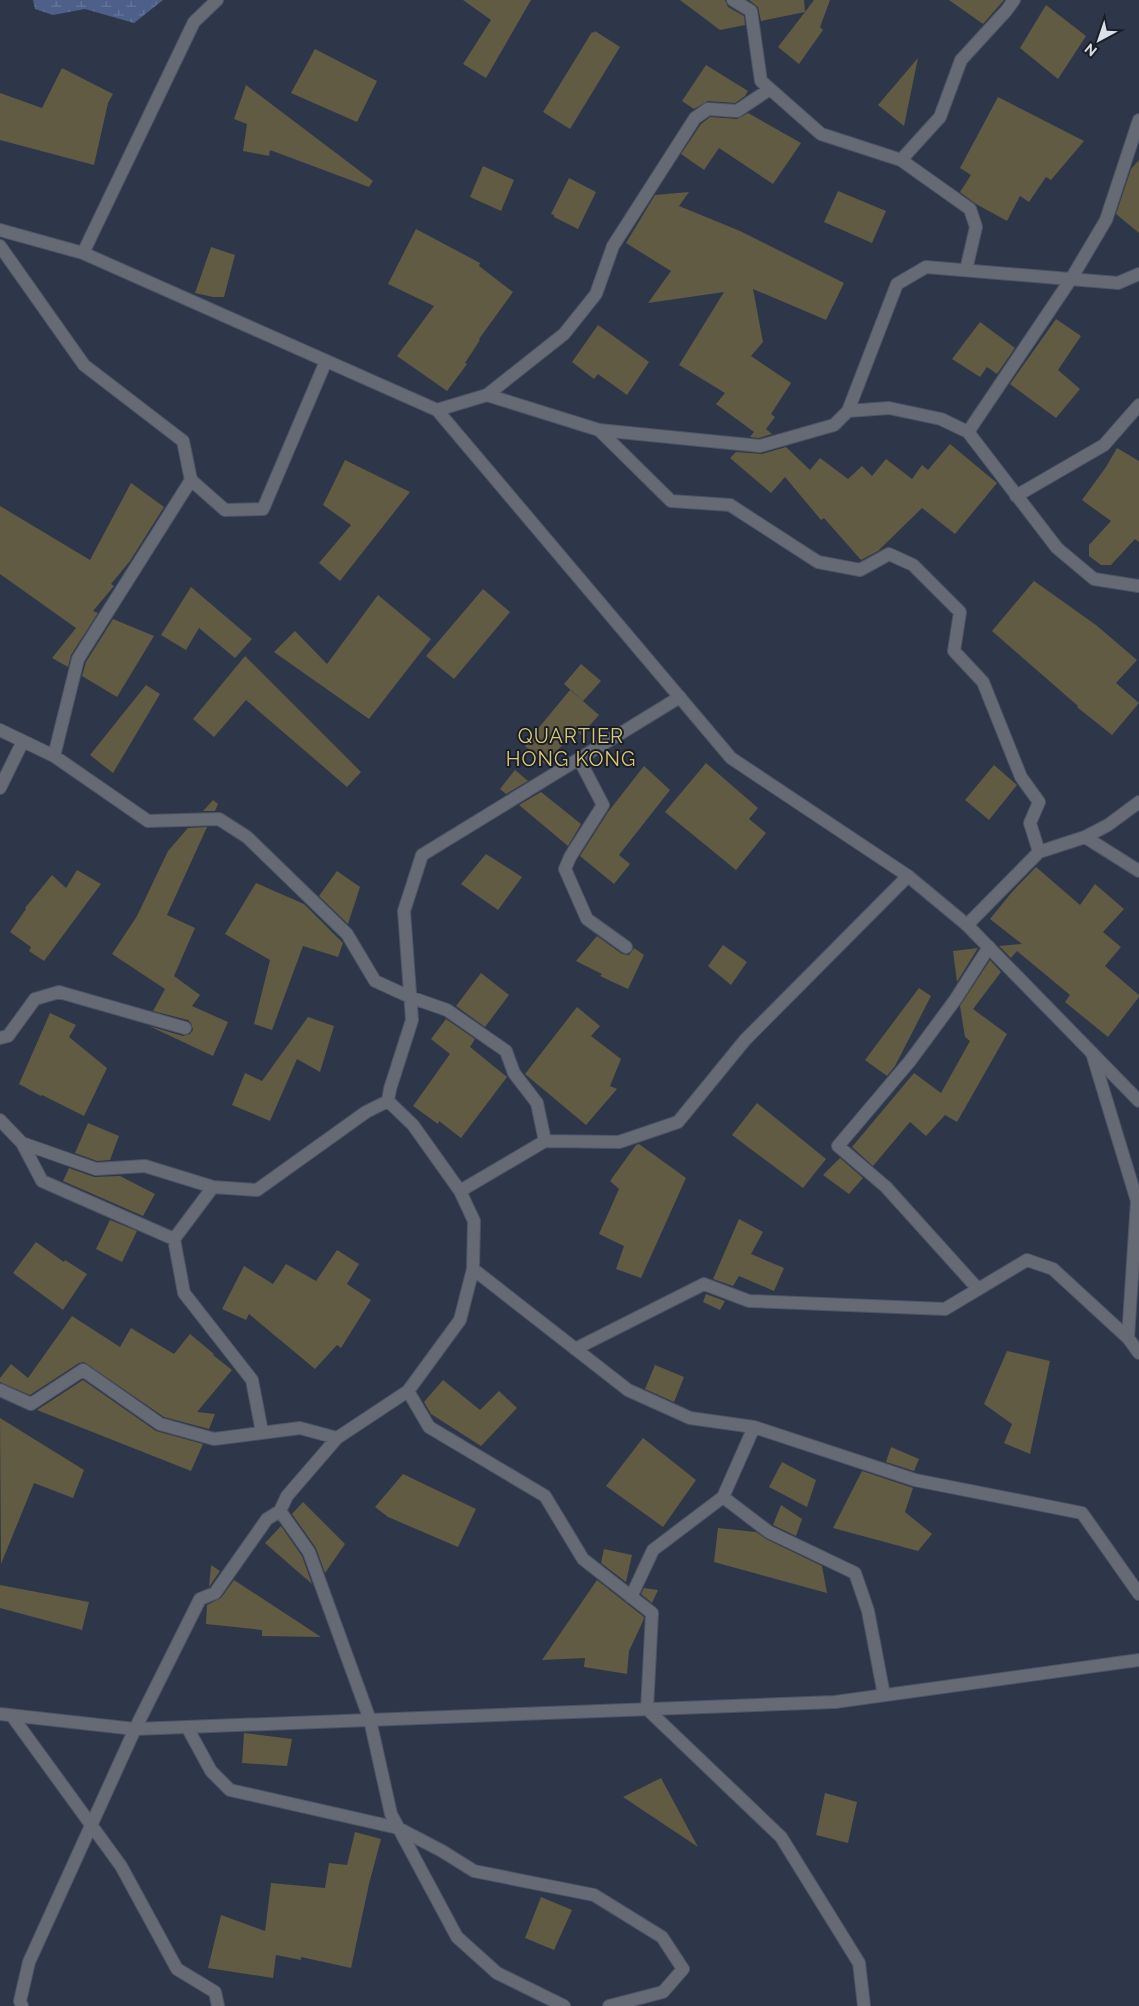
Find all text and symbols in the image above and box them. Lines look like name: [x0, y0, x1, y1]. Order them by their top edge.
north arrow: [1074, 15, 1124, 65]
text: N: [1081, 40, 1100, 60]
district label: QUARTIER HONG KONG: [506, 724, 636, 771]

